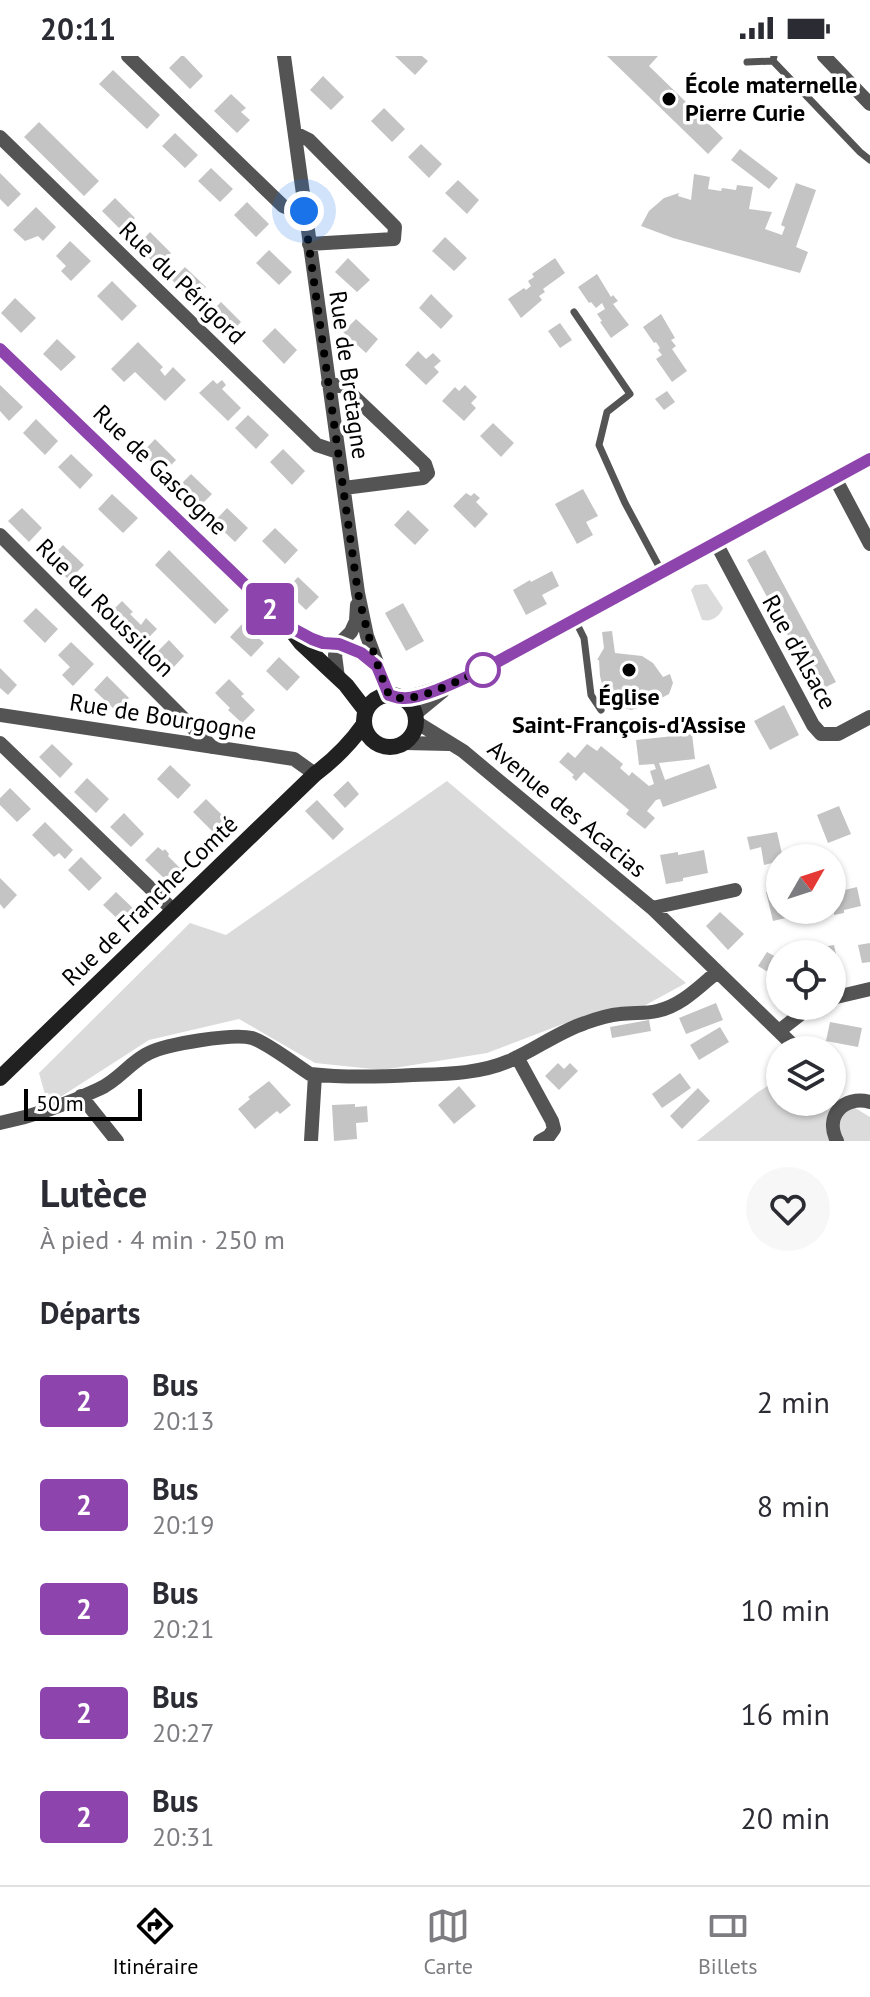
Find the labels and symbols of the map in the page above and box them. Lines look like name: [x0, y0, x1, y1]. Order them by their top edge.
place label: École maternelle Pierre Curie: [685, 69, 857, 128]
marker: École maternelle Pierre Curie: [660, 90, 678, 108]
your location: [284, 191, 324, 231]
street label: Rue du Périgord: [113, 215, 252, 351]
street label: Rue de Bretagne: [322, 289, 377, 461]
street label: Rue de Gascogne: [87, 398, 234, 542]
street label: Rue du Roussillon: [30, 532, 181, 683]
line badge: 2: [244, 583, 296, 635]
street label: Rue d'Alsace: [755, 589, 844, 715]
unlabelled marker: [466, 653, 500, 687]
marker: Église Saint-François-d'Assise: [620, 661, 638, 679]
place label: Église Saint-François-d'Assise: [512, 681, 746, 740]
street label: Rue de Bourgogne: [67, 686, 259, 747]
street label: Avenue des Acacias: [482, 733, 653, 884]
street label: Rue de Franche-Comté: [55, 809, 244, 993]
north arrow: [766, 844, 846, 924]
scale bar: [24, 1085, 142, 1121]

